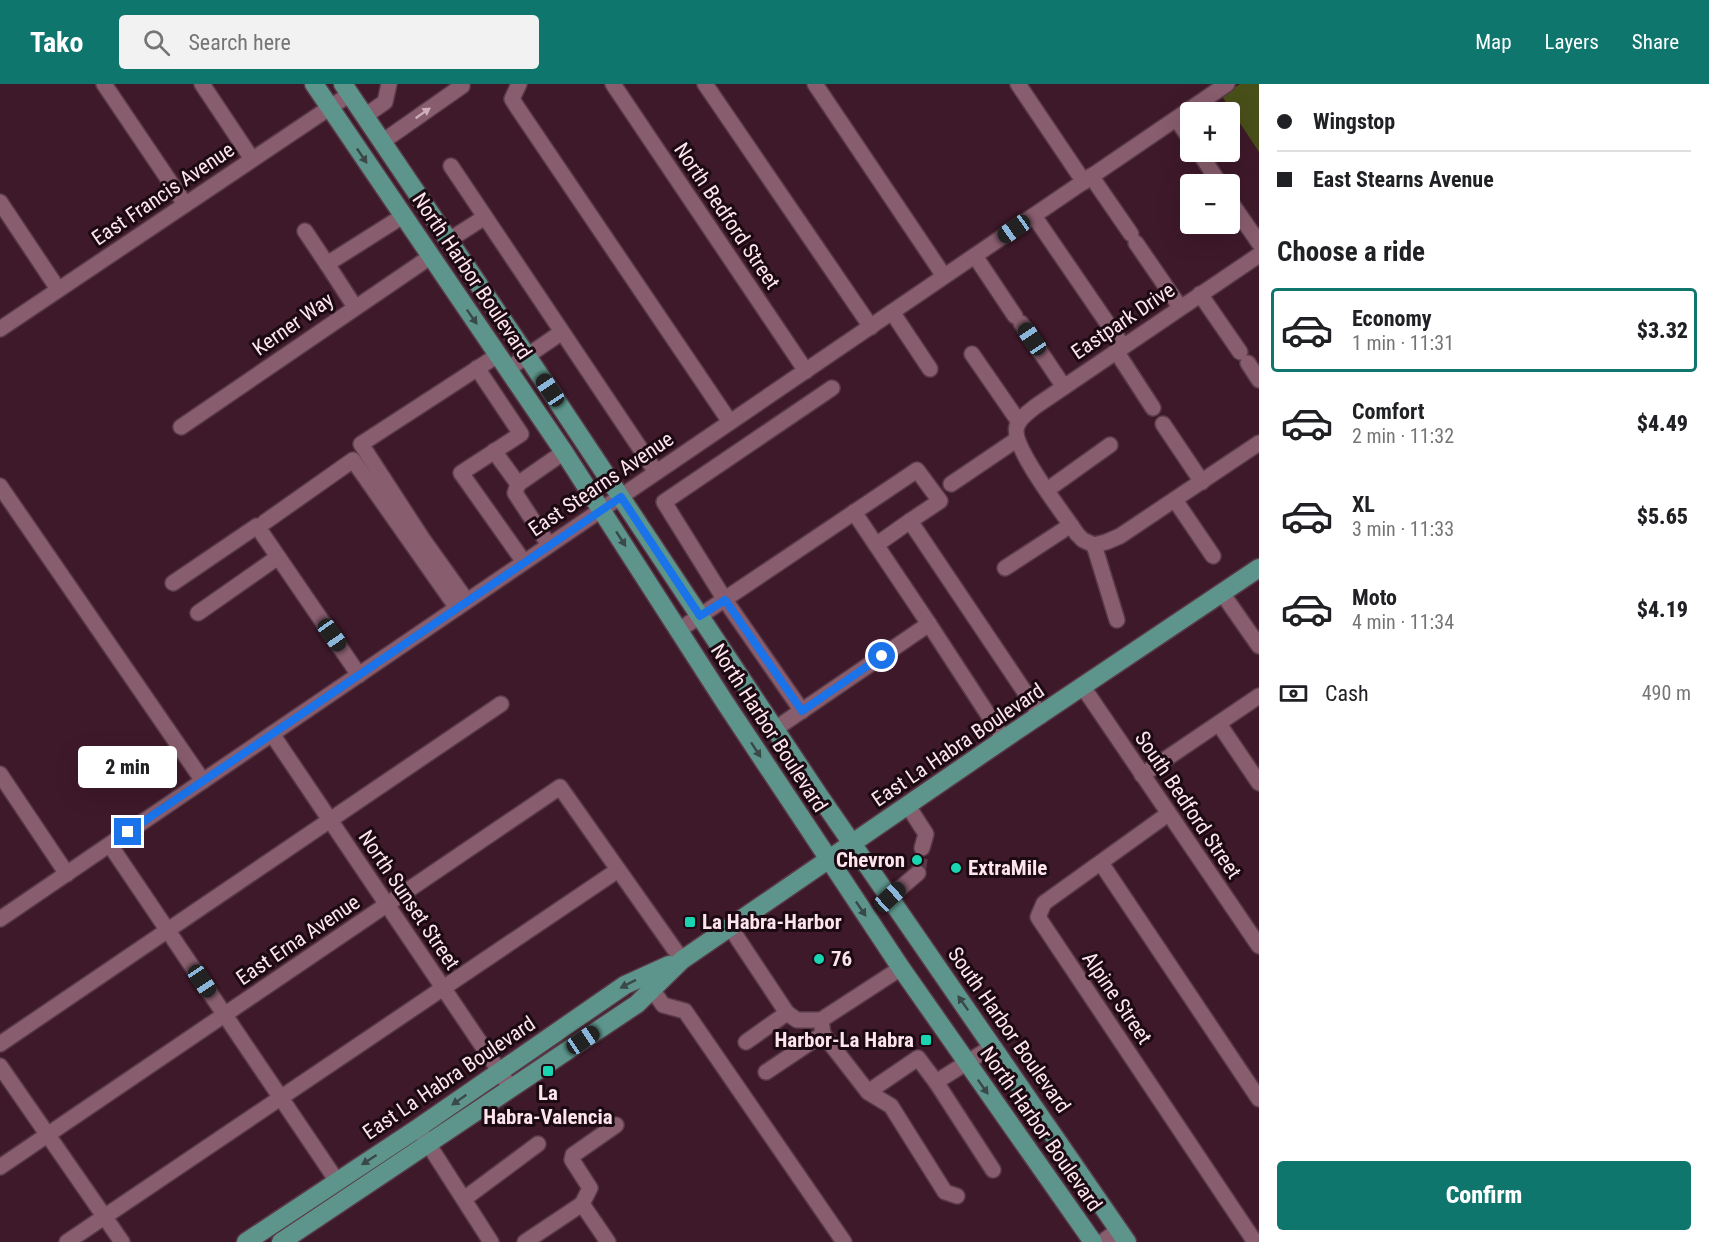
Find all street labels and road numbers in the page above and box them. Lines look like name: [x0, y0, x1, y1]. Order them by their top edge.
street label: East Francis Avenue: [87, 137, 239, 251]
street label: North Bedford Street: [669, 138, 785, 294]
street label: North Harbor Boulevard: [407, 188, 537, 364]
street label: Eastpark Drive: [1067, 278, 1179, 364]
street label: Kerner Way: [248, 287, 338, 360]
street label: East Stearns Avenue: [524, 427, 678, 541]
street label: North Harbor Boulevard: [706, 640, 832, 816]
street label: East La Habra Boulevard: [867, 678, 1049, 812]
street label: South Bedford Street: [1130, 727, 1246, 883]
street label: North Sunset Street: [354, 826, 464, 974]
street label: East Erna Avenue: [232, 890, 364, 990]
street label: South Harbor Boulevard: [943, 943, 1075, 1117]
street label: Alpine Street: [1077, 947, 1157, 1049]
street label: East La Habra Boulevard: [358, 1011, 540, 1145]
street label: North Harbor Boulevard: [975, 1042, 1107, 1216]

